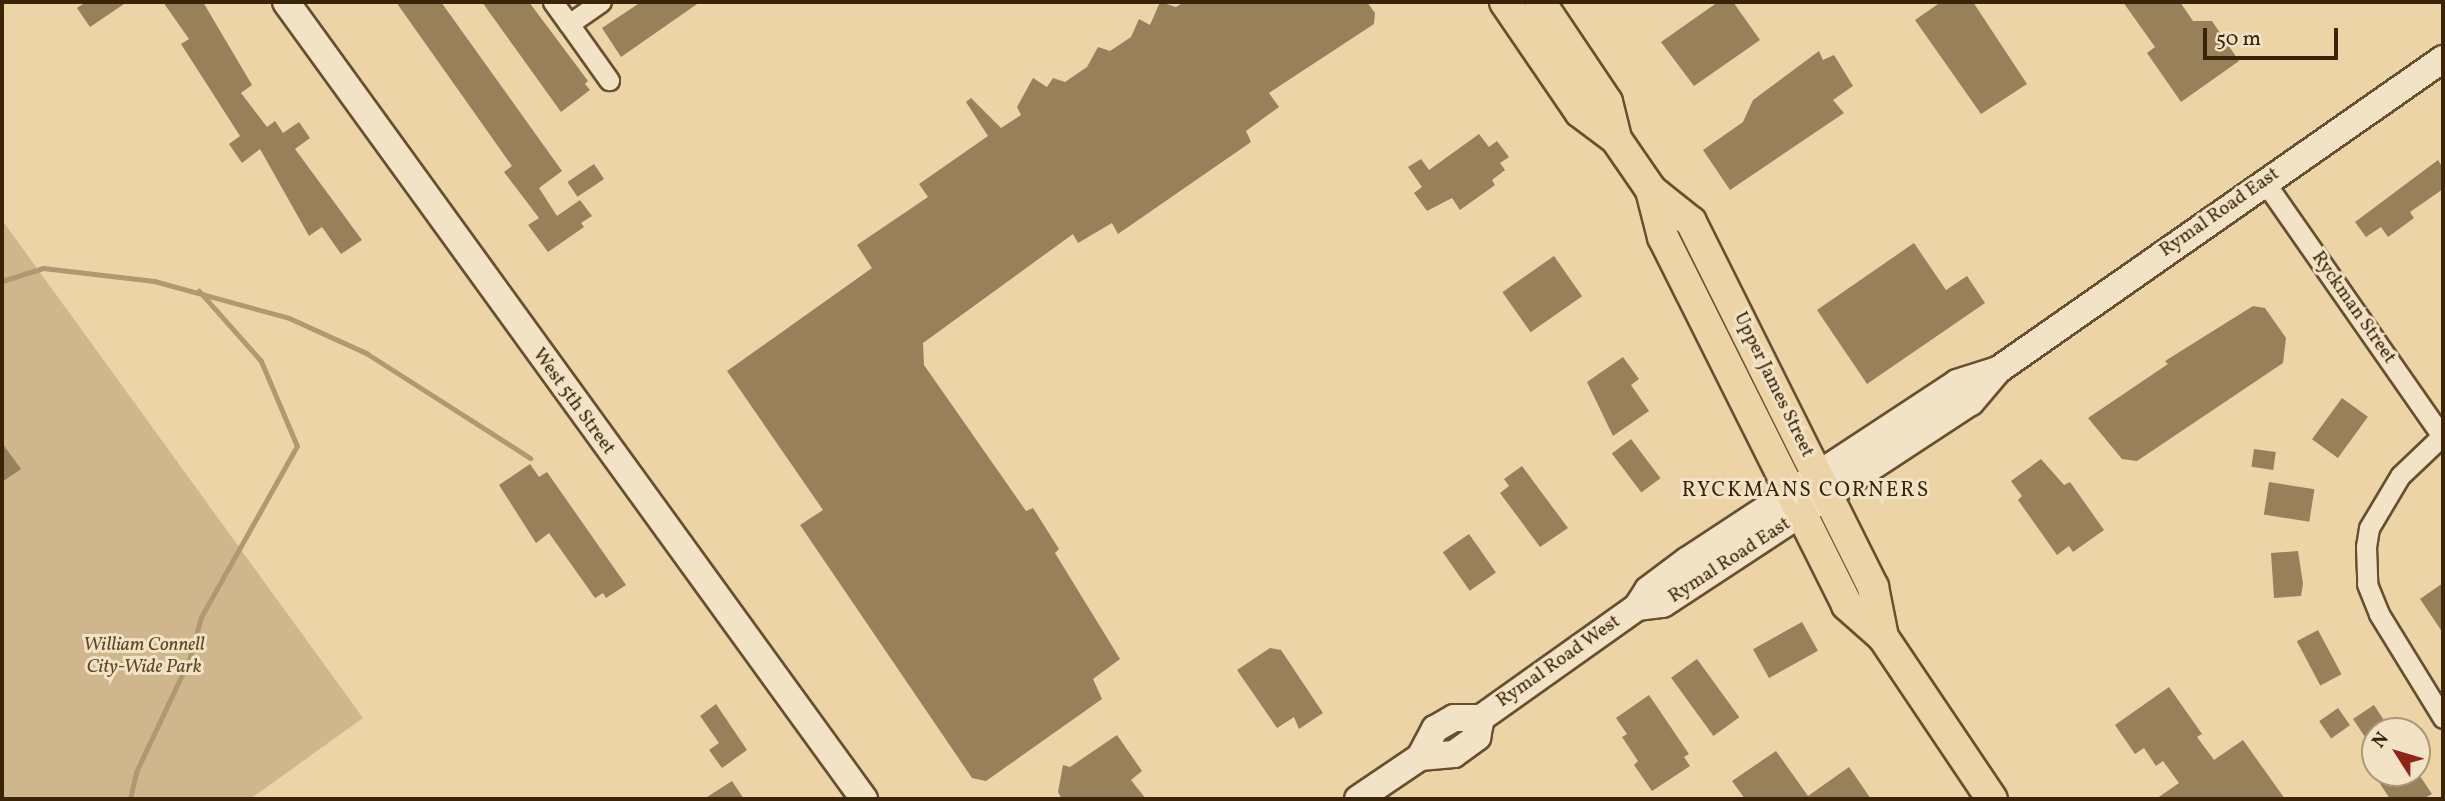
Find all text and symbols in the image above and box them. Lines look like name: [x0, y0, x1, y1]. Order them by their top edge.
scale bar: [2207, 14, 2342, 58]
text: 50 m: [2216, 25, 2261, 54]
street label: Rymal Road East: [2156, 163, 2284, 263]
street label: Ryckman Street: [2306, 247, 2400, 369]
street label: Upper James Street: [1728, 309, 1818, 461]
street label: West 5th Street: [527, 344, 619, 460]
district label: RYCKMANS CORNERS: [1684, 478, 1928, 504]
street label: Rymal Road East: [1665, 513, 1795, 609]
street label: Rymal Road West: [1493, 611, 1625, 713]
park label: William Connell City-Wide Park: [83, 635, 205, 679]
north arrow: [2361, 717, 2431, 787]
text: N: [2366, 727, 2395, 754]

